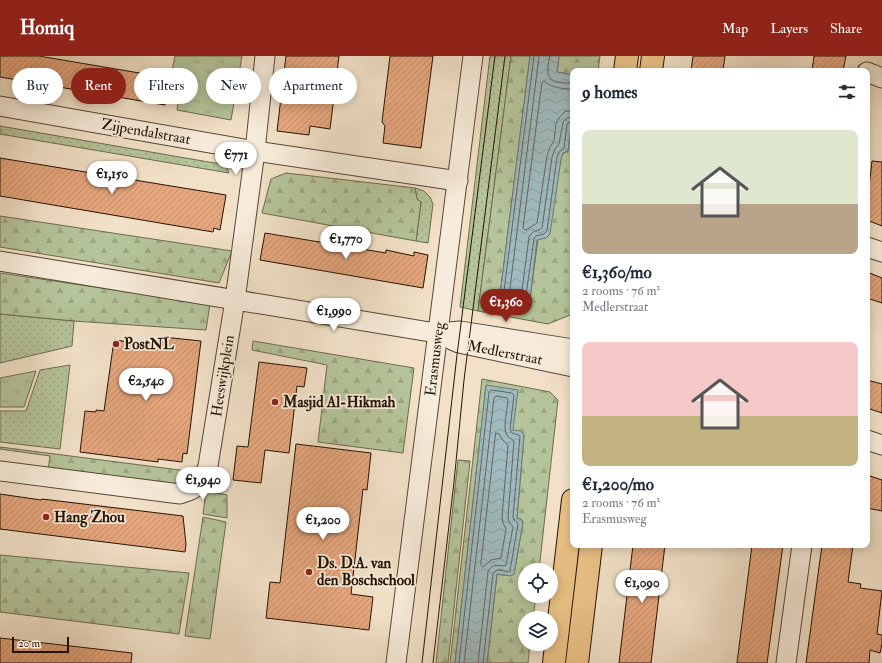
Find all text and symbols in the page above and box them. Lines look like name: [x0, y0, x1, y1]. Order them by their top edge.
text: Homiq: [20, 16, 74, 40]
text: Map: [722, 20, 748, 37]
text: Layers: [770, 20, 808, 37]
text: Share: [830, 20, 862, 37]
chip: Buy: [12, 68, 63, 104]
chip: Rent: [71, 68, 126, 104]
chip: Filters: [134, 68, 198, 104]
chip: New: [206, 68, 261, 104]
chip: Apartment: [269, 68, 357, 104]
icon: filters: [836, 81, 858, 103]
text: 9 homes: [582, 82, 637, 103]
street label: Zijpendalstraat: [100, 115, 192, 150]
pin: €771: [212, 142, 260, 176]
text: €771: [224, 147, 248, 163]
icon: home: [684, 156, 756, 228]
pin: €1,150: [79, 161, 145, 195]
text: €1,150: [96, 166, 128, 182]
pin: €1,770: [313, 226, 379, 260]
text: €1,770: [329, 231, 363, 247]
text: €1,360/mo: [582, 262, 652, 283]
text: 2 rooms · 76 m²: [582, 283, 660, 299]
pin: €1,360: [473, 289, 539, 323]
text: €1,360: [489, 294, 523, 310]
pin: €1,990: [301, 298, 367, 332]
text: Medlerstraat: [582, 299, 648, 315]
text: €1,990: [316, 303, 352, 319]
street label: Erasmusweg: [421, 320, 449, 397]
street label: Heeswijkplein: [207, 333, 240, 419]
place label: PostNL: [124, 335, 174, 354]
street label: Medlerstraat: [466, 336, 544, 370]
marker: PostNL: [111, 339, 121, 349]
pin: €2,540: [113, 368, 179, 402]
icon: home: [684, 368, 756, 440]
text: €2,540: [128, 373, 164, 389]
place label: Masjid Al-Hikmah: [282, 393, 396, 412]
marker: Masjid Al-Hikmah: [270, 397, 280, 407]
pin: €1,940: [170, 467, 236, 501]
text: €1,940: [185, 472, 221, 488]
text: €1,200/mo: [582, 474, 654, 495]
text: 2 rooms · 76 m²: [582, 495, 660, 511]
pin: €1,200: [290, 507, 356, 541]
place label: Hang Zhou: [54, 508, 125, 528]
text: Erasmusweg: [582, 511, 647, 527]
marker: Hang Zhou: [41, 512, 51, 522]
text: €1,200: [305, 512, 341, 528]
place label: Ds. D.A. van den Boschschool: [317, 554, 415, 590]
map controls: [518, 563, 558, 651]
button: locate: [518, 563, 558, 603]
marker: Ds. D.A. van den Boschschool: [304, 567, 314, 577]
pin: €1,090: [609, 570, 675, 604]
text: €1,090: [624, 575, 660, 591]
button: layers: [518, 611, 558, 651]
scale bar: [12, 635, 69, 654]
text: 20 m: [18, 637, 40, 650]

